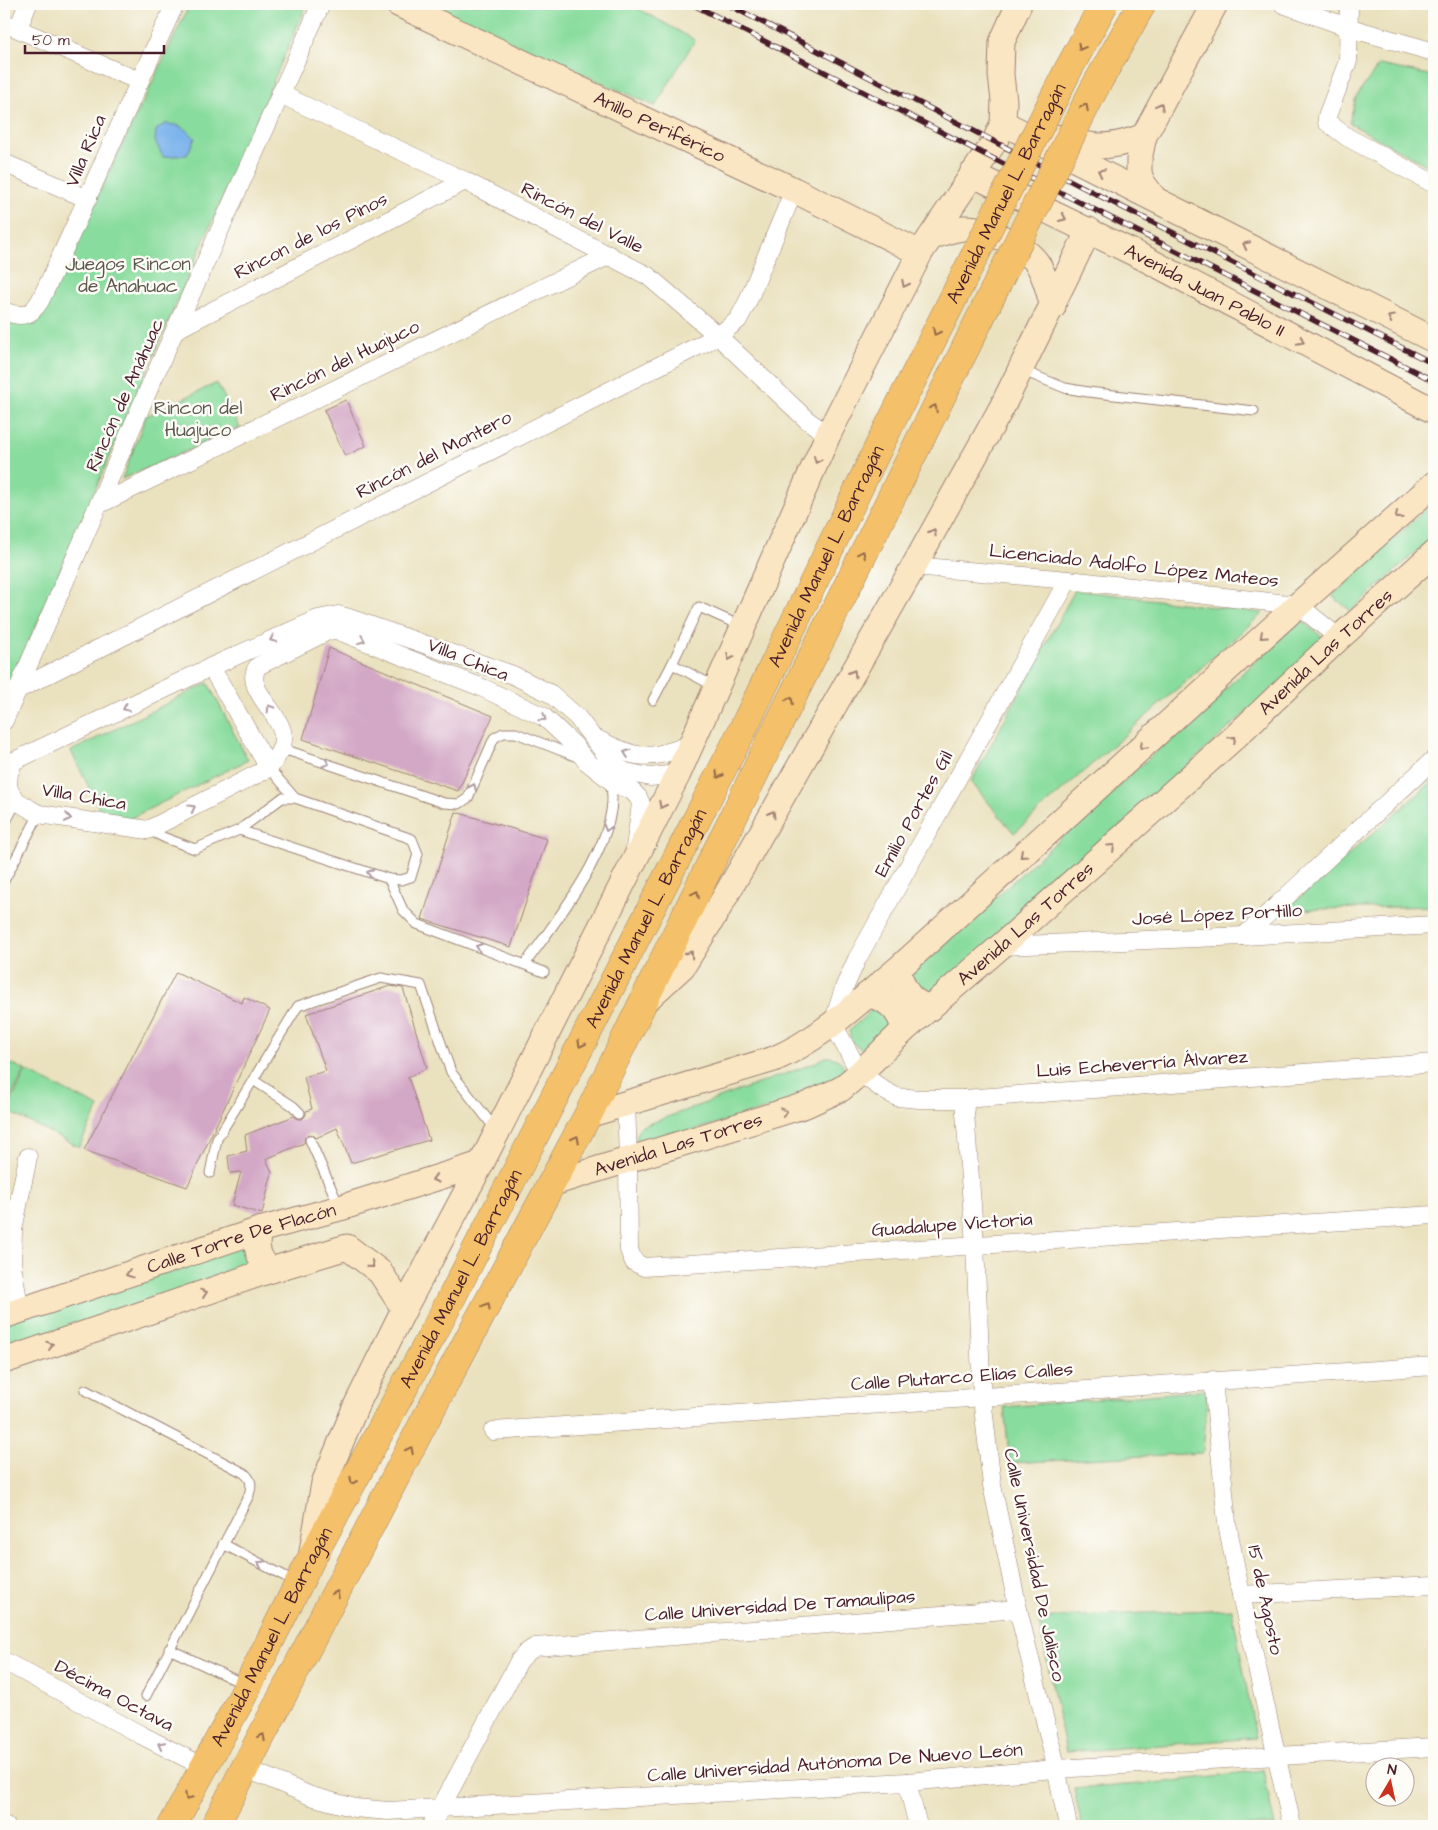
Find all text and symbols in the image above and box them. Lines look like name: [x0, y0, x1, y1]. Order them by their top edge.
scale bar: [25, 22, 164, 54]
text: 50 m: [32, 30, 70, 51]
one-way arrow: [1077, 41, 1087, 50]
street label: Avenida Manuel L. Barragán: [939, 79, 1073, 308]
street label: Anillo Periférico: [589, 84, 730, 169]
one-way arrow: [1154, 102, 1164, 111]
one-way arrow: [1079, 103, 1089, 112]
street label: Villa Rica: [59, 110, 113, 191]
one-way arrow: [1097, 167, 1106, 178]
street label: Rincón del Valle: [516, 176, 648, 260]
street label: Rincon de los Pinos: [230, 186, 392, 286]
one-way arrow: [1058, 211, 1067, 222]
street label: Avenida Juan Pablo II: [1120, 237, 1290, 343]
one-way arrow: [1242, 241, 1251, 251]
park label: Juegos Rincon de Anahuac: [65, 251, 191, 300]
one-way arrow: [901, 278, 911, 287]
street label: Rincón del Huajuco: [266, 313, 424, 409]
street label: Rincón de Anáhuac: [79, 314, 171, 476]
one-way arrow: [1387, 314, 1396, 324]
one-way arrow: [932, 327, 943, 336]
one-way arrow: [1296, 335, 1305, 345]
park label: Rincon del Huajuco: [154, 395, 242, 444]
street label: Rincón del Montero: [352, 404, 517, 506]
one-way arrow: [928, 405, 938, 414]
street label: Avenida Manuel L. Barragán: [761, 441, 891, 672]
one-way arrow: [812, 455, 823, 464]
one-way arrow: [1394, 511, 1403, 520]
one-way arrow: [927, 528, 937, 537]
street label: Licenciado Adolfo López Mateos: [988, 537, 1280, 595]
one-way arrow: [856, 550, 866, 559]
street label: Avenida Las Torres: [1252, 582, 1399, 721]
one-way arrow: [1260, 630, 1269, 639]
street label: Villa Chica: [423, 631, 513, 689]
one-way arrow: [269, 633, 278, 644]
one-way arrow: [357, 633, 366, 644]
one-way arrow: [725, 652, 736, 661]
one-way arrow: [847, 669, 857, 678]
one-way arrow: [784, 696, 795, 705]
one-way arrow: [122, 701, 131, 712]
one-way arrow: [266, 705, 276, 714]
one-way arrow: [538, 711, 547, 721]
one-way arrow: [1228, 736, 1237, 745]
one-way arrow: [1140, 740, 1149, 749]
street label: Emilio Portes Gil: [868, 746, 960, 882]
one-way arrow: [623, 749, 632, 759]
one-way arrow: [321, 758, 329, 768]
one-way arrow: [715, 770, 725, 779]
street label: Villa Chica: [40, 776, 129, 818]
one-way arrow: [466, 783, 477, 792]
one-way arrow: [658, 800, 668, 809]
one-way arrow: [187, 803, 196, 814]
street label: Avenida Manuel L. Barragán: [578, 804, 713, 1033]
one-way arrow: [766, 810, 776, 819]
one-way arrow: [64, 812, 72, 823]
one-way arrow: [602, 823, 612, 831]
one-way arrow: [1107, 844, 1116, 853]
one-way arrow: [1020, 849, 1029, 858]
street label: Avenida Las Torres: [951, 856, 1100, 992]
one-way arrow: [366, 869, 374, 879]
one-way arrow: [690, 890, 700, 899]
street label: José López Portillo: [1131, 897, 1303, 933]
one-way arrow: [476, 943, 484, 953]
one-way arrow: [685, 951, 693, 960]
one-way arrow: [577, 1039, 587, 1048]
street label: Luis Echeverría Álvarez: [1035, 1043, 1249, 1085]
street label: Avenida Las Torres: [591, 1106, 766, 1183]
one-way arrow: [779, 1107, 788, 1117]
one-way arrow: [570, 1136, 580, 1145]
street label: Avenida Manuel L. Barragán: [393, 1164, 529, 1393]
one-way arrow: [431, 1173, 439, 1183]
street label: Calle Torre De Flacón: [143, 1196, 339, 1280]
street label: Guadalupe Victoria: [871, 1206, 1034, 1244]
one-way arrow: [365, 1259, 374, 1267]
one-way arrow: [126, 1268, 134, 1278]
one-way arrow: [199, 1289, 207, 1299]
one-way arrow: [480, 1303, 490, 1312]
one-way arrow: [45, 1341, 54, 1351]
street label: Calle Plutarco Elías Calles: [850, 1356, 1074, 1398]
one-way arrow: [404, 1446, 414, 1455]
street label: Calle Universidad De Jalisco: [996, 1446, 1072, 1684]
one-way arrow: [349, 1475, 359, 1484]
street label: Avenida Manuel L. Barragán: [204, 1522, 339, 1751]
street label: 15 de Agosto: [1239, 1543, 1290, 1658]
one-way arrow: [257, 1560, 266, 1570]
street label: Calle Universidad De Tamaulipas: [644, 1583, 916, 1629]
one-way arrow: [330, 1590, 340, 1599]
street label: Décima Octava: [50, 1653, 179, 1739]
one-way arrow: [256, 1733, 266, 1742]
street label: Calle Universidad Autónoma De Nuevo León: [646, 1736, 1024, 1790]
one-way arrow: [157, 1741, 166, 1751]
north arrow: [1366, 1758, 1416, 1808]
text: N: [1386, 1760, 1398, 1781]
one-way arrow: [184, 1791, 194, 1800]

